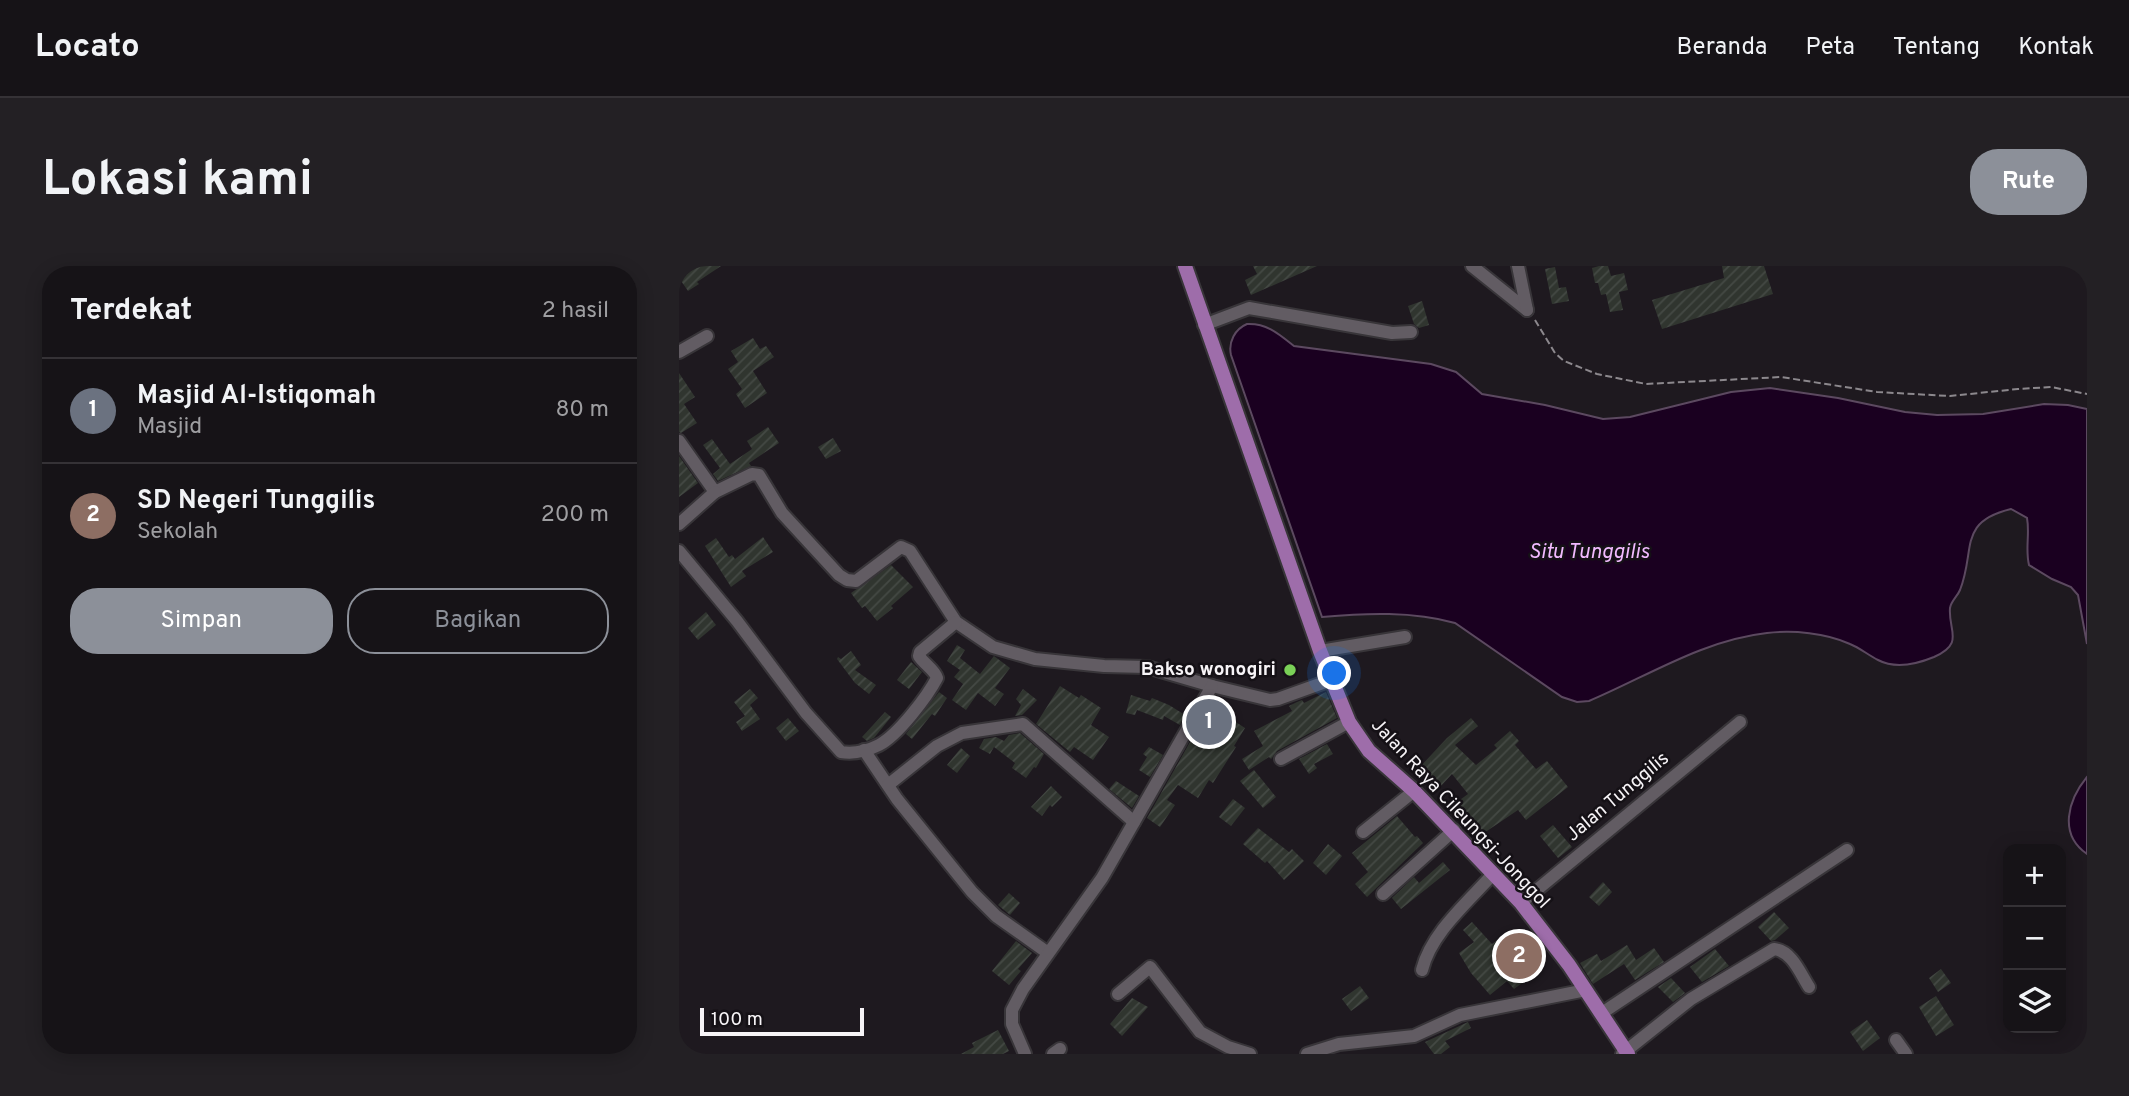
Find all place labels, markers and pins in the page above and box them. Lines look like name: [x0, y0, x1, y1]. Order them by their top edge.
place label: Bakso wonogiri: [1141, 658, 1276, 682]
marker: Bakso wonogiri: [1282, 662, 1298, 678]
pin: 1: [1186, 696, 1232, 748]
pin: 2: [1496, 930, 1542, 982]

